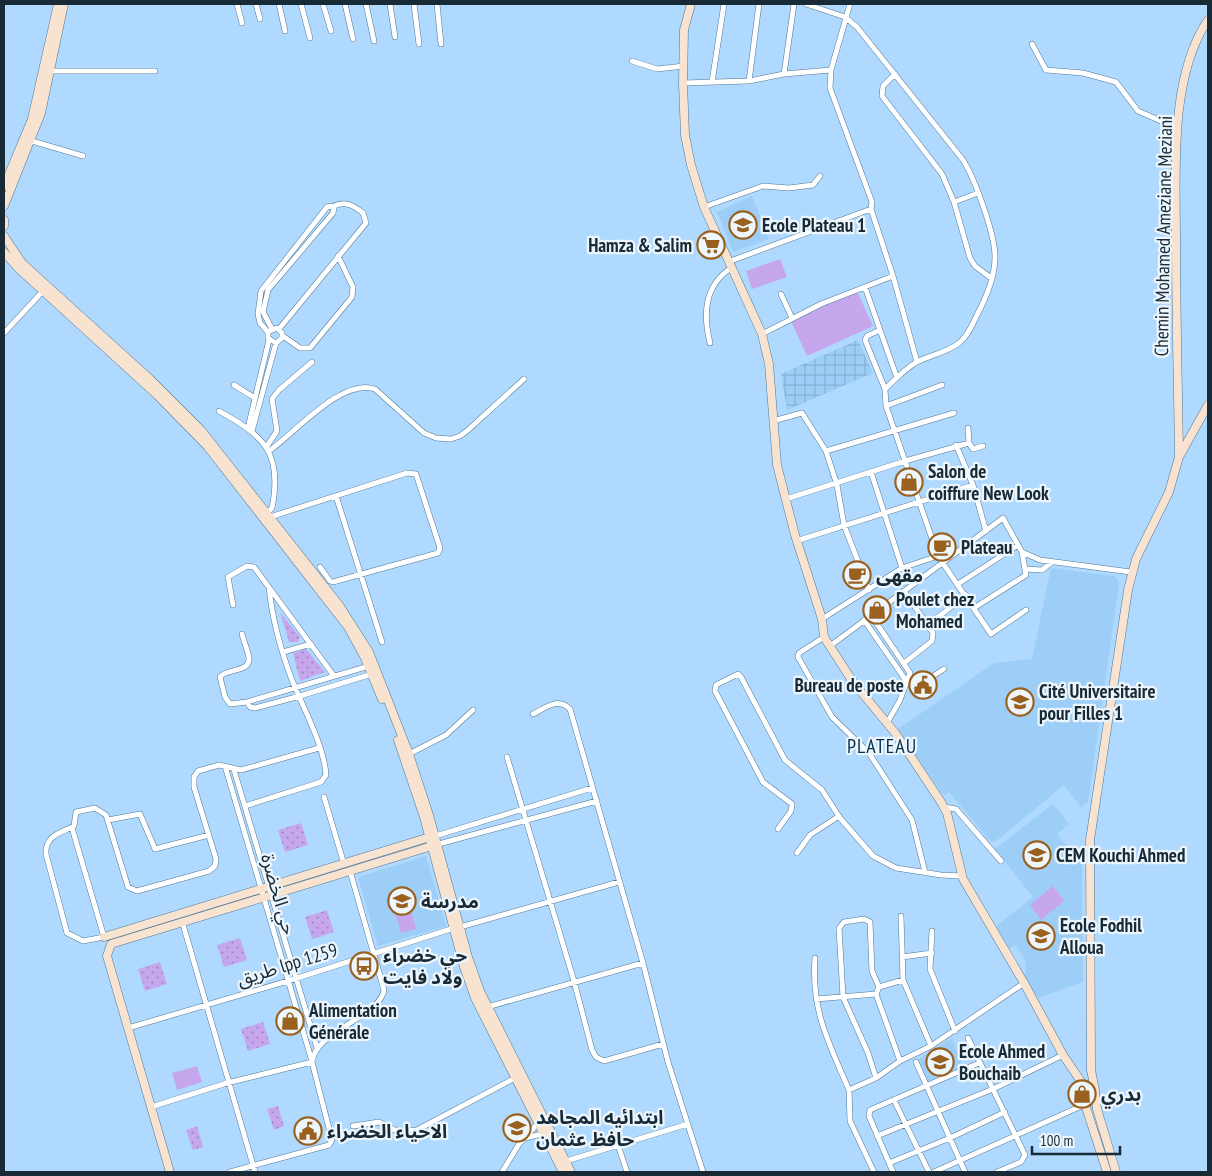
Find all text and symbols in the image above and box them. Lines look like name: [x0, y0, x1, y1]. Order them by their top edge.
street label: Chemin Mohamed Ameziane Meziani: [1149, 115, 1177, 357]
school or university icon: Ecole Plateau 1: [728, 210, 758, 240]
place label: Ecole Plateau 1: [762, 213, 866, 237]
supermarket icon: Hamza & Salim: [696, 230, 726, 260]
place label: Hamza & Salim: [588, 233, 692, 257]
place label: Salon de coiffure New Look: [928, 459, 1049, 505]
shop icon: Salon de coiffure New Look: [894, 467, 924, 497]
cafe icon: Plateau: [927, 532, 957, 562]
place label: Plateau: [961, 535, 1013, 559]
cafe icon: مقهى: [842, 560, 872, 590]
place label: مقهى: [876, 563, 923, 587]
place label: Poulet chez Mohamed: [896, 587, 974, 633]
shop icon: Poulet chez Mohamed: [862, 595, 892, 625]
public building icon: Bureau de poste: [908, 670, 938, 700]
place label: Bureau de poste: [795, 673, 904, 697]
place label: Cité Universitaire pour Filles 1: [1039, 679, 1156, 725]
school or university icon: Cité Universitaire pour Filles 1: [1005, 687, 1035, 717]
district label: PLATEAU: [847, 733, 917, 759]
school or university icon: CEM Kouchi Ahmed: [1022, 840, 1052, 870]
place label: CEM Kouchi Ahmed: [1056, 843, 1185, 867]
street label: حي الخضرة: [253, 851, 302, 938]
school or university icon: مدرسة: [387, 886, 417, 916]
place label: مدرسة: [421, 889, 479, 913]
place label: Ecole Fodhil Alloua: [1059, 913, 1142, 959]
school or university icon: Ecole Fodhil Alloua: [1026, 921, 1056, 951]
street label: طريق lpp 1259: [234, 937, 340, 991]
place label: حي خضراء ولاد فايت: [383, 943, 467, 989]
bus stop icon: حي خضراء ولاد فايت: [349, 951, 379, 981]
place label: Alimentation Générale: [308, 998, 397, 1044]
shop icon: Alimentation Générale: [275, 1006, 305, 1036]
place label: Ecole Ahmed Bouchaib: [959, 1039, 1045, 1085]
school or university icon: Ecole Ahmed Bouchaib: [925, 1047, 955, 1077]
shop icon: بدري: [1067, 1079, 1097, 1109]
place label: بدري: [1101, 1082, 1141, 1109]
place label: ابتدائيه المجاهد حافظ عثمان: [536, 1105, 663, 1151]
school or university icon: ابتدائيه المجاهد حافظ عثمان: [502, 1113, 532, 1143]
public building icon: الاحياء الخضراء: [293, 1116, 323, 1146]
place label: الاحياء الخضراء: [327, 1119, 447, 1143]
scale bar: [1032, 1124, 1120, 1156]
text: 100 m: [1040, 1131, 1073, 1150]

